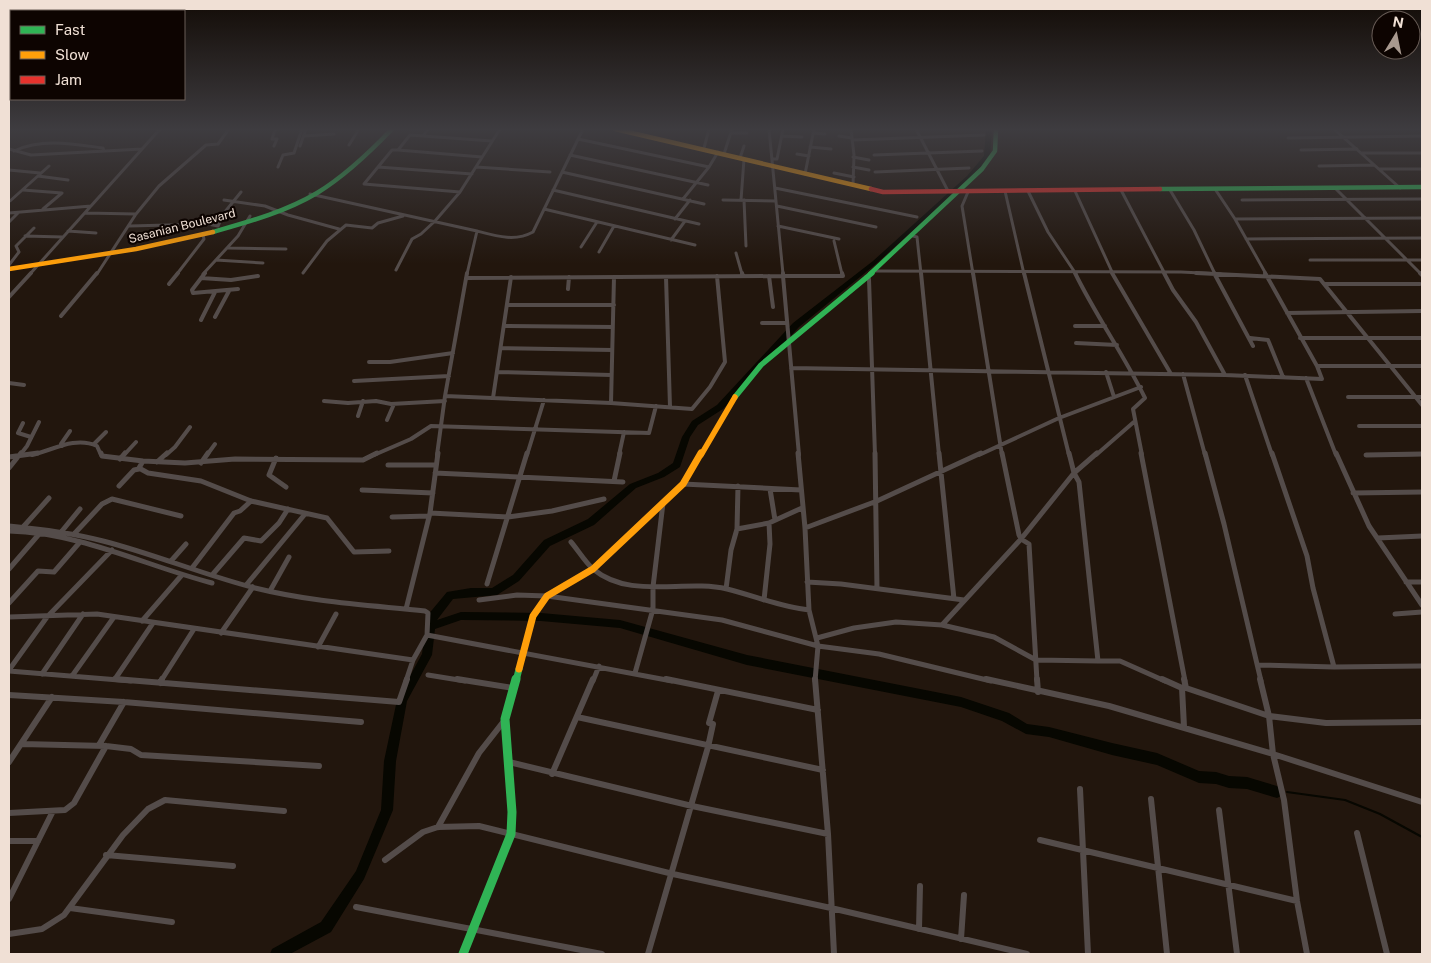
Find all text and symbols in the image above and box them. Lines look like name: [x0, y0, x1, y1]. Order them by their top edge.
legend: [10, 10, 185, 100]
north arrow: [1371, 10, 1421, 60]
text: N: [1391, 13, 1405, 31]
text: Fast: [55, 21, 85, 38]
text: Slow: [55, 46, 90, 63]
text: Jam: [55, 71, 82, 88]
street label: Sasanian Boulevard: [127, 206, 237, 246]

